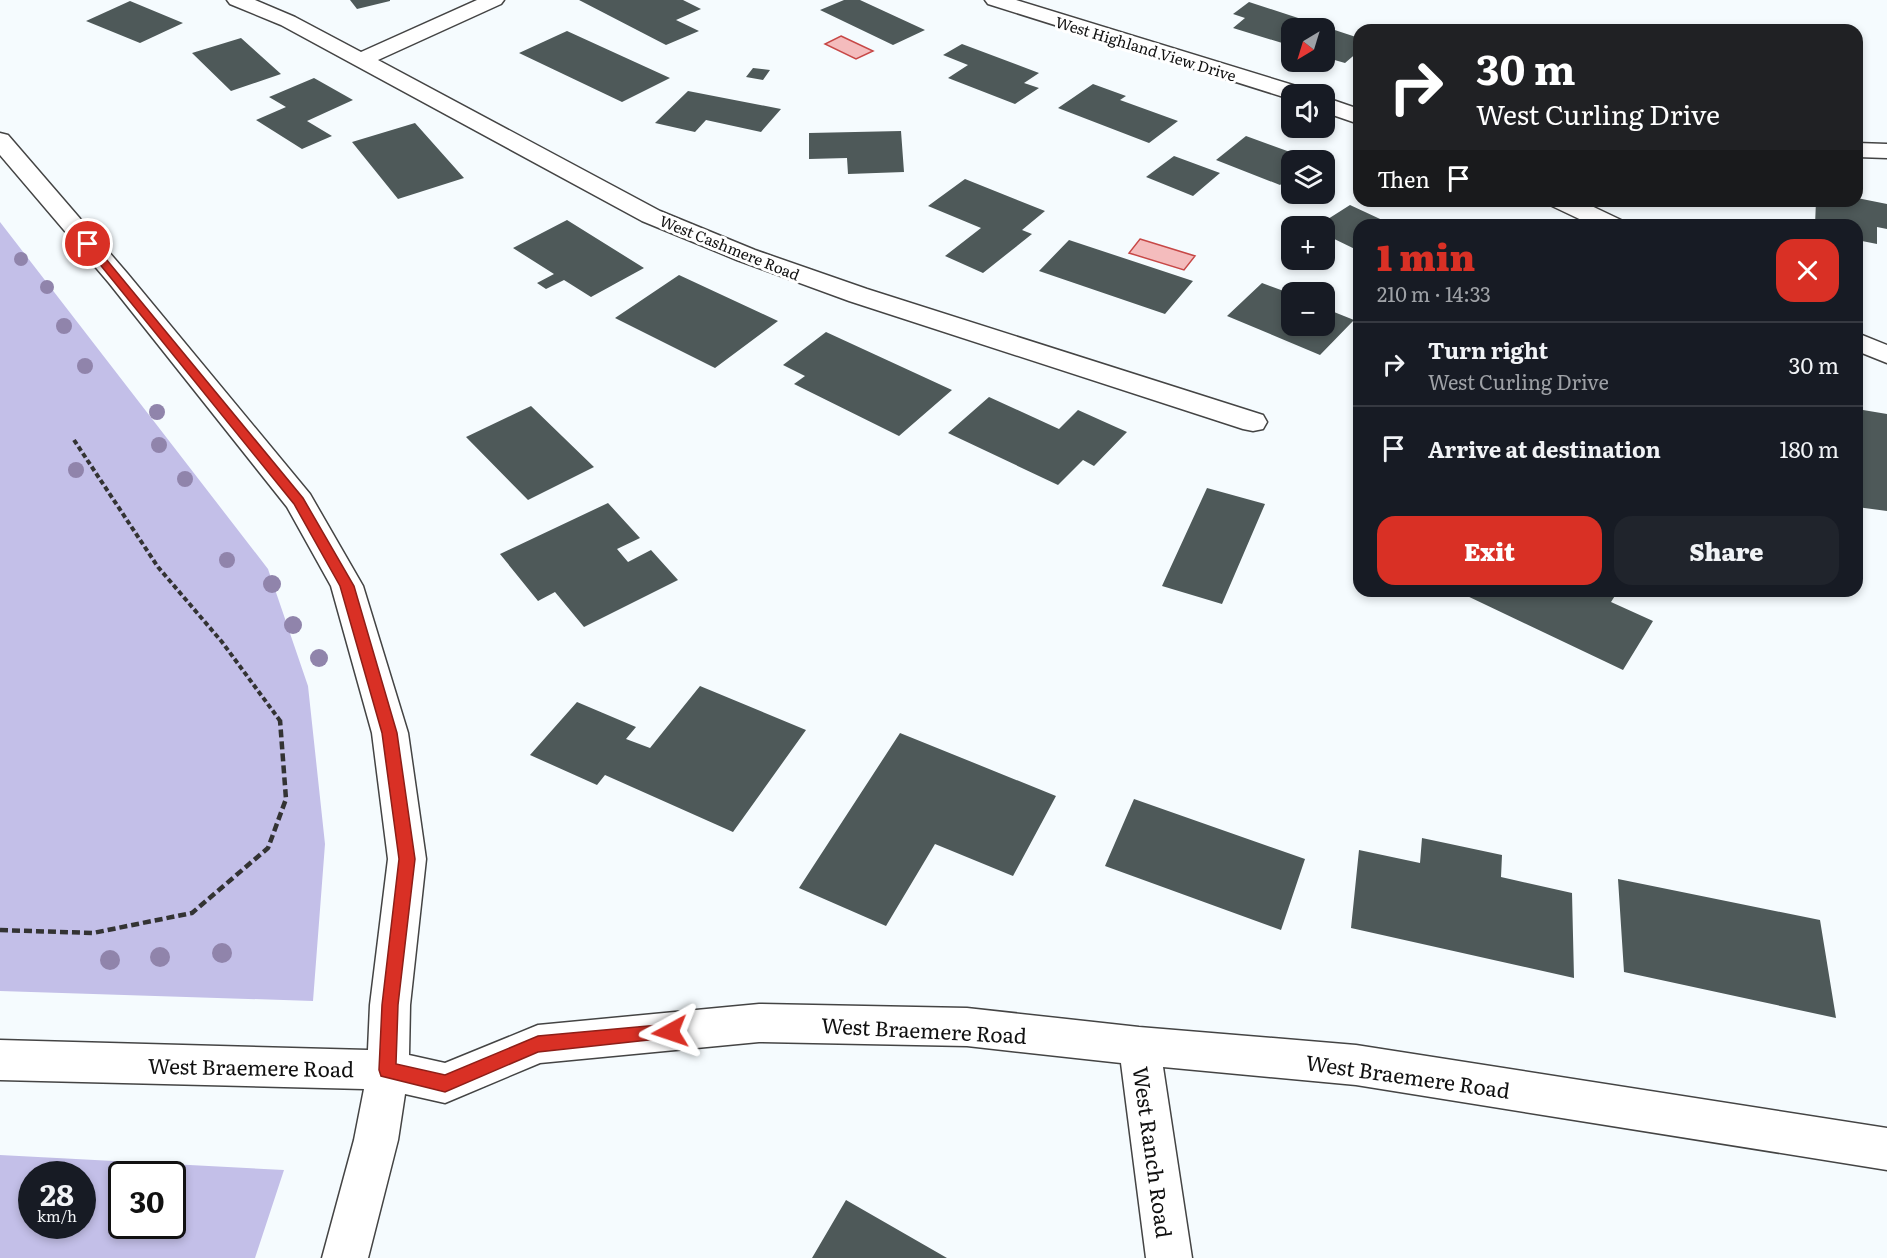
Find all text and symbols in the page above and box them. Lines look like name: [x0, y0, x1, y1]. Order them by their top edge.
street label: West Highland View Drive: [1053, 10, 1239, 87]
north arrow: [1281, 18, 1335, 72]
map controls: [1281, 18, 1335, 336]
text: 30 m: [1476, 36, 1576, 98]
icon: right: [1377, 48, 1455, 126]
button: sound: [1281, 84, 1335, 138]
text: West Curling Drive: [1476, 93, 1720, 133]
button: layers: [1281, 150, 1335, 204]
text: Then: [1377, 162, 1430, 195]
icon: arrive: [1442, 162, 1475, 195]
street label: West Cashmere Road: [656, 208, 804, 286]
button: +: [1281, 216, 1335, 270]
pin: [62, 218, 113, 269]
icon: arrive: [71, 227, 104, 260]
text: 1 min: [1377, 229, 1475, 282]
button: close: [1776, 239, 1839, 302]
text: 210 m · 14:33: [1377, 278, 1491, 308]
button: −: [1281, 282, 1335, 336]
text: Turn right: [1428, 333, 1548, 366]
icon: right: [1377, 348, 1410, 381]
text: 30 m: [1789, 348, 1839, 381]
text: West Curling Drive: [1428, 366, 1609, 396]
icon: arrive: [1377, 432, 1410, 465]
text: Arrive at destination: [1428, 432, 1661, 465]
text: 180 m: [1779, 432, 1839, 465]
button: Exit: [1377, 516, 1602, 585]
button: Share: [1614, 516, 1839, 585]
position arrow: [638, 1000, 702, 1064]
street label: West Braemere Road: [820, 1008, 1028, 1050]
street label: West Braemere Road: [1304, 1045, 1512, 1105]
street label: West Braemere Road: [148, 1049, 354, 1083]
street label: West Ranch Road: [1127, 1064, 1181, 1240]
speed limit sign: 30: [108, 1161, 186, 1239]
text: 28: [40, 1171, 74, 1215]
text: km/h: [37, 1204, 77, 1227]

